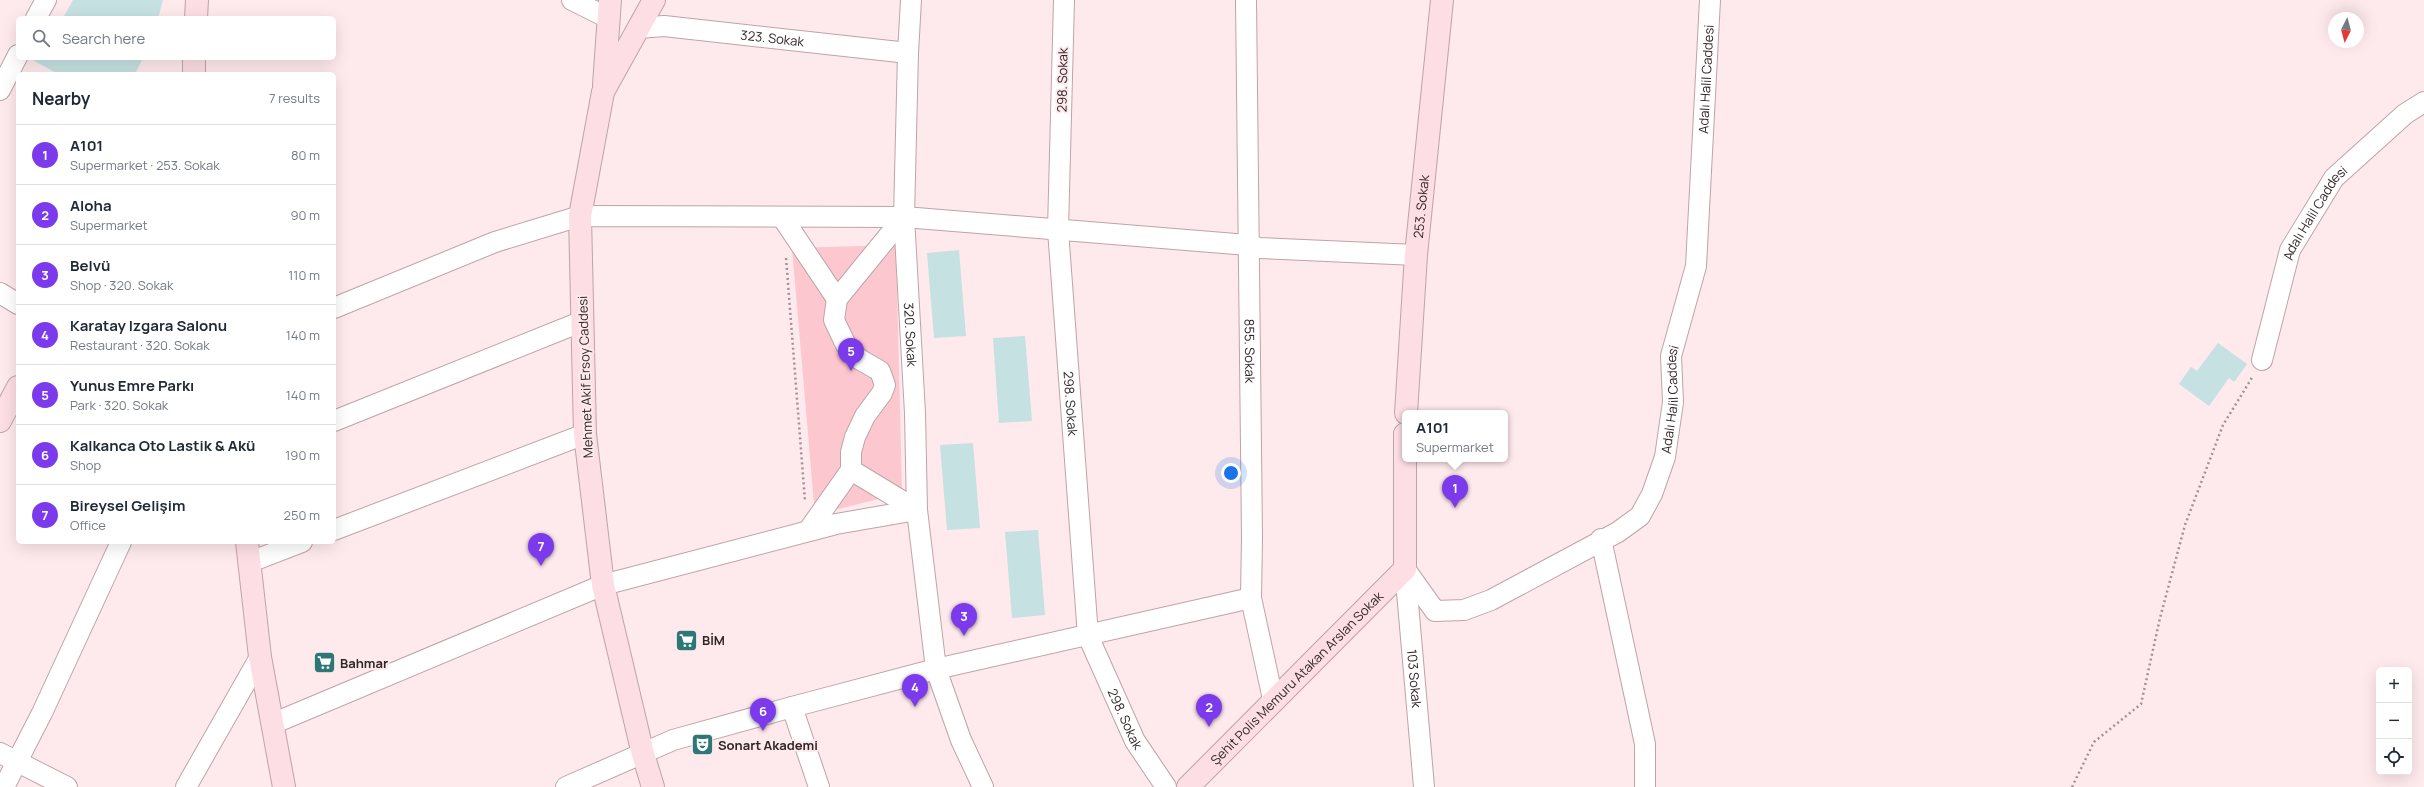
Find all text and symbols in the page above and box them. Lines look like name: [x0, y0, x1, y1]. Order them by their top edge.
north arrow: [2328, 12, 2364, 48]
search box: [16, 16, 336, 60]
street label: Adalı Halil Caddesi: [1694, 24, 1718, 134]
street label: 323. Sokak: [740, 26, 805, 50]
icon: search: [30, 27, 52, 49]
text: Search here: [62, 28, 145, 49]
street label: 298. Sokak: [1052, 47, 1072, 113]
text: Nearby: [32, 87, 90, 110]
text: 7 results: [269, 89, 320, 107]
text: A101: [70, 135, 103, 156]
text: 1: [42, 146, 48, 164]
text: 80 m: [291, 146, 320, 164]
text: Supermarket · 253. Sokak: [70, 156, 220, 174]
street label: Adalı Halil Caddesi: [2279, 161, 2351, 262]
street label: 253. Sokak: [1409, 173, 1433, 239]
text: Aloha: [70, 195, 112, 216]
text: 2: [41, 206, 49, 224]
text: 90 m: [290, 206, 320, 224]
text: Supermarket: [70, 216, 148, 234]
text: Belvü: [70, 255, 110, 276]
text: 3: [41, 266, 49, 284]
text: 110 m: [288, 266, 320, 284]
text: Shop · 320. Sokak: [70, 276, 174, 294]
street label: Mehmet Akif Ersoy Caddesi: [573, 295, 597, 459]
street label: 320. Sokak: [900, 302, 921, 368]
text: Karatay Izgara Salonu: [70, 315, 227, 336]
street label: 855. Sokak: [1241, 319, 1259, 384]
text: 4: [41, 326, 49, 344]
text: 140 m: [286, 326, 320, 344]
text: Restaurant · 320. Sokak: [70, 336, 210, 354]
pin: 5: [838, 338, 864, 371]
street label: Adalı Halil Caddesi: [1657, 343, 1683, 455]
street label: 298. Sokak: [1059, 370, 1082, 437]
text: Yunus Emre Parkı: [70, 375, 194, 396]
text: 5: [41, 386, 49, 404]
text: 140 m: [286, 386, 320, 404]
text: Park · 320. Sokak: [70, 396, 168, 414]
popup: [1402, 410, 1508, 462]
text: A101: [1416, 417, 1449, 438]
text: Kalkanca Oto Lastik & Akü: [70, 435, 255, 456]
text: Supermarket: [1416, 438, 1494, 456]
text: 6: [41, 446, 49, 464]
text: 190 m: [285, 446, 320, 464]
text: Shop: [70, 456, 101, 474]
your location: [1221, 463, 1241, 483]
pin: 1: [1442, 475, 1468, 508]
text: Bireysel Gelişim: [70, 495, 185, 516]
text: 7: [42, 506, 48, 524]
text: 250 m: [284, 506, 320, 524]
text: Office: [70, 516, 106, 534]
pin: 7: [528, 533, 554, 566]
street label: Şehit Polis Memuru Atakan Arslan Sokak: [1206, 587, 1387, 769]
pin: 3: [951, 603, 977, 636]
supermarket icon: BİM: [673, 627, 699, 653]
place label: BİM: [702, 631, 725, 649]
street label: 103 Sokak: [1403, 649, 1426, 709]
supermarket icon: Bahmar: [312, 650, 338, 676]
place label: Bahmar: [340, 654, 388, 672]
map controls: [2376, 667, 2412, 775]
button: +: [2376, 667, 2412, 703]
pin: 4: [902, 674, 928, 707]
street label: 298. Sokak: [1104, 686, 1147, 753]
pin: 2: [1196, 694, 1222, 727]
pin: 6: [750, 698, 776, 731]
button: −: [2376, 703, 2412, 739]
theatre icon: Sonart Akademi: [690, 732, 716, 758]
place label: Sonart Akademi: [718, 736, 818, 754]
button: locate: [2376, 739, 2412, 775]

